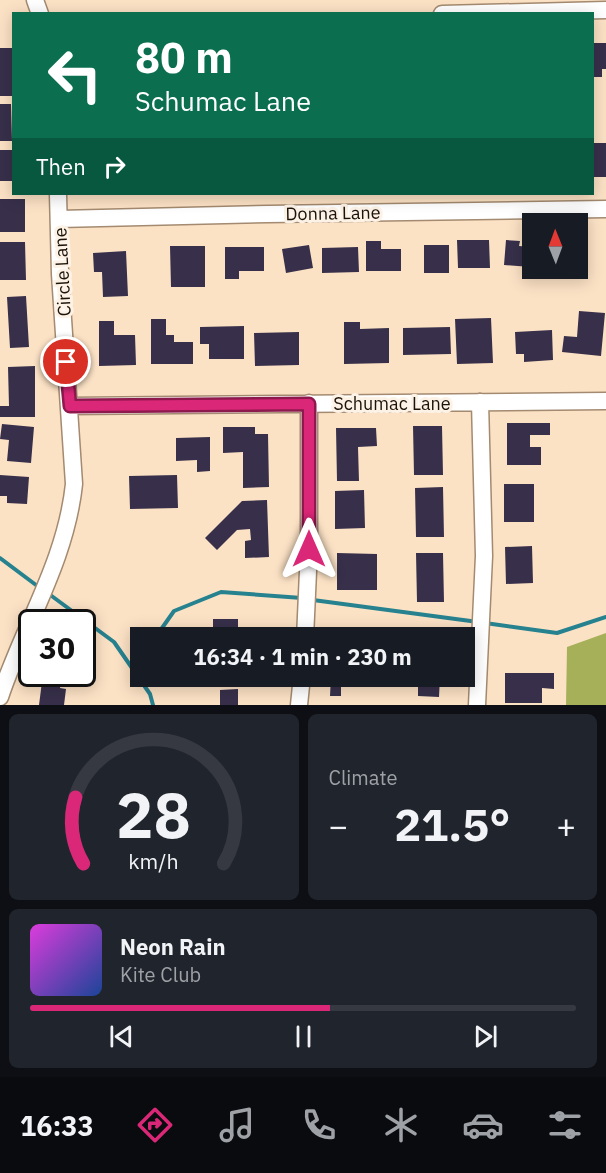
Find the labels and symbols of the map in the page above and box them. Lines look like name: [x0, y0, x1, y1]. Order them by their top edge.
street label: Donna Lane: [285, 201, 381, 225]
north arrow: [522, 213, 588, 279]
street label: Circle Lane: [48, 227, 76, 317]
pin: [40, 336, 91, 387]
street label: Schumac Lane: [333, 392, 451, 415]
position arrow: [277, 517, 341, 581]
speed limit sign: 30: [18, 609, 96, 687]

